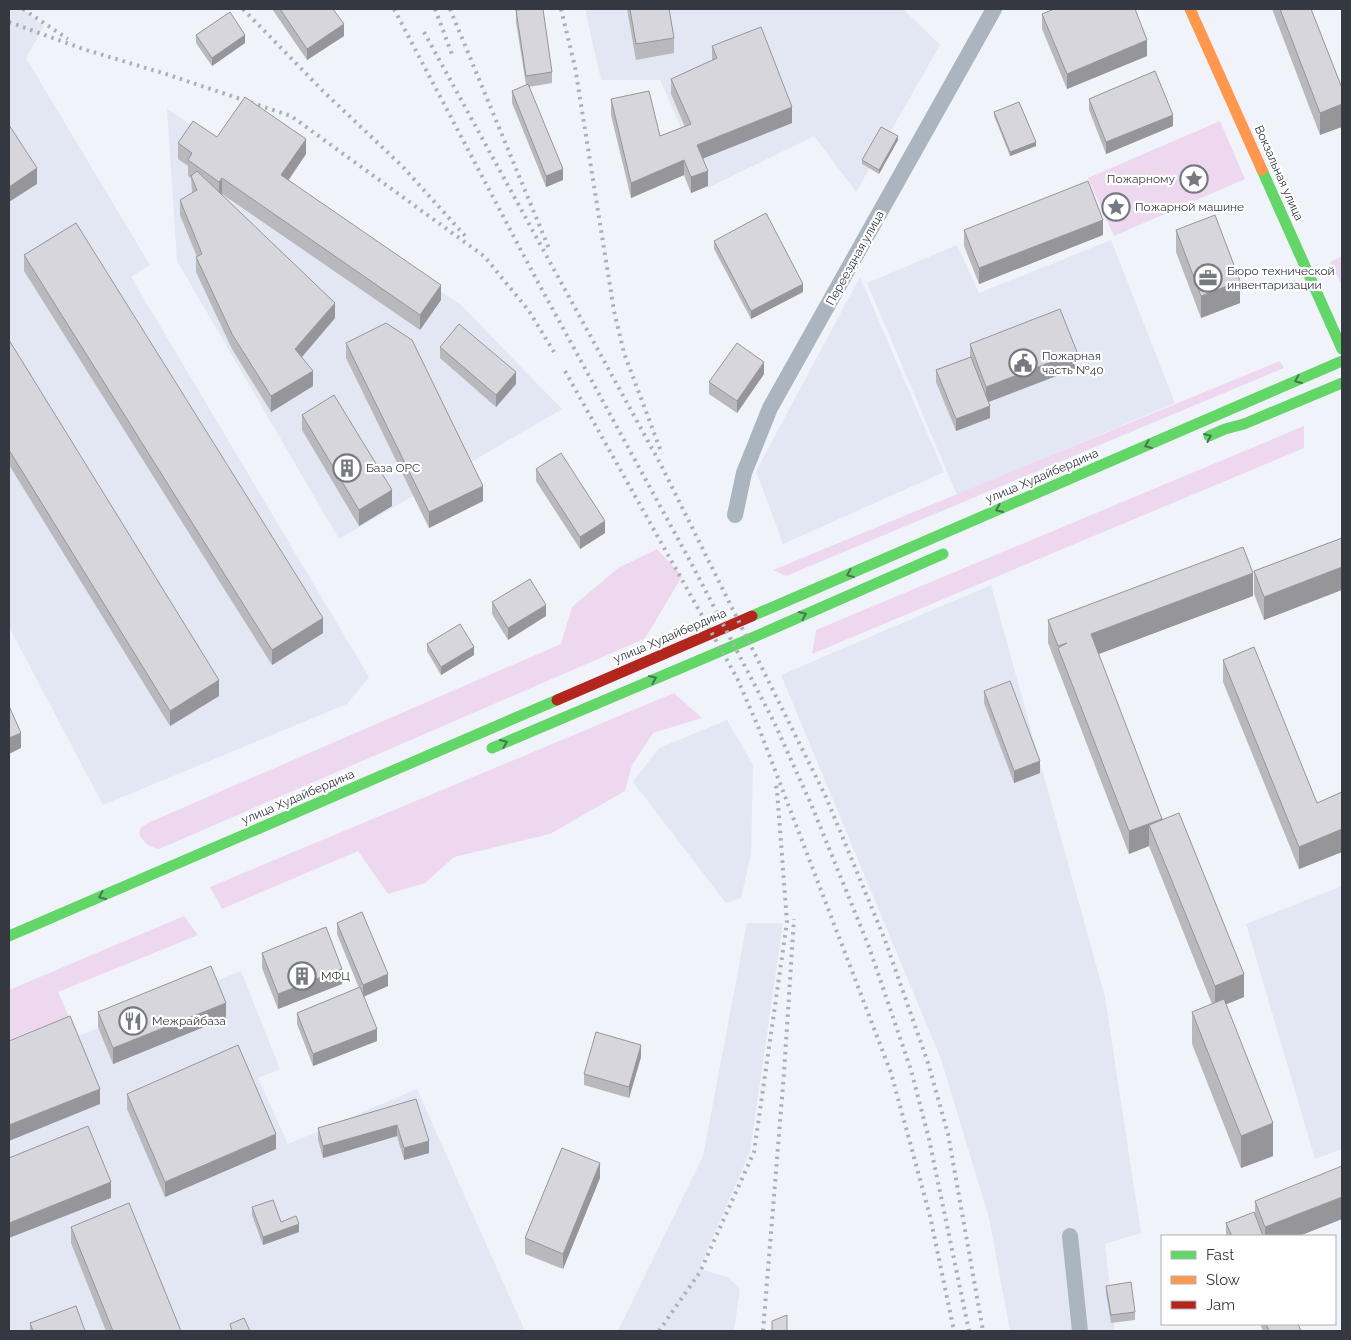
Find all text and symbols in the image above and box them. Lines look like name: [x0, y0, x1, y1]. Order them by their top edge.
street label: Вокзальная улица: [1252, 123, 1306, 223]
place icon: Пожарному: [1179, 164, 1209, 194]
place label: Пожарному: [1107, 172, 1175, 186]
place icon: Пожарной машине: [1101, 192, 1131, 222]
place label: Пожарной машине: [1135, 200, 1244, 214]
street label: Переездная улица: [823, 208, 887, 308]
office icon: Бюро технической инвентаризации: [1193, 263, 1223, 293]
place label: Бюро технической инвентаризации: [1227, 264, 1335, 292]
public building icon: Пожарная часть №40: [1008, 348, 1038, 378]
place label: Пожарная часть №40: [1042, 349, 1104, 377]
one-way arrow: [1294, 375, 1302, 385]
one-way arrow: [1203, 432, 1212, 443]
one-way arrow: [1144, 438, 1153, 449]
street label: улица Худайбердина: [984, 446, 1100, 506]
building icon: База ОРС: [332, 453, 362, 483]
place label: База ОРС: [366, 461, 420, 475]
one-way arrow: [995, 503, 1004, 514]
one-way arrow: [846, 567, 855, 578]
street label: улица Худайбердина: [612, 606, 728, 666]
one-way arrow: [798, 611, 807, 622]
one-way arrow: [648, 675, 657, 686]
one-way arrow: [499, 739, 508, 749]
street label: улица Худайбердина: [240, 767, 356, 827]
one-way arrow: [98, 890, 107, 900]
building icon: МФЦ: [287, 961, 317, 991]
place label: МФЦ: [321, 969, 350, 983]
restaurant icon: Межрайбаза: [118, 1006, 148, 1036]
place label: Межрайбаза: [152, 1014, 226, 1028]
legend: [1161, 1235, 1336, 1325]
text: Fast: [1206, 1246, 1234, 1264]
text: Slow: [1206, 1271, 1240, 1289]
text: Jam: [1206, 1296, 1235, 1314]

